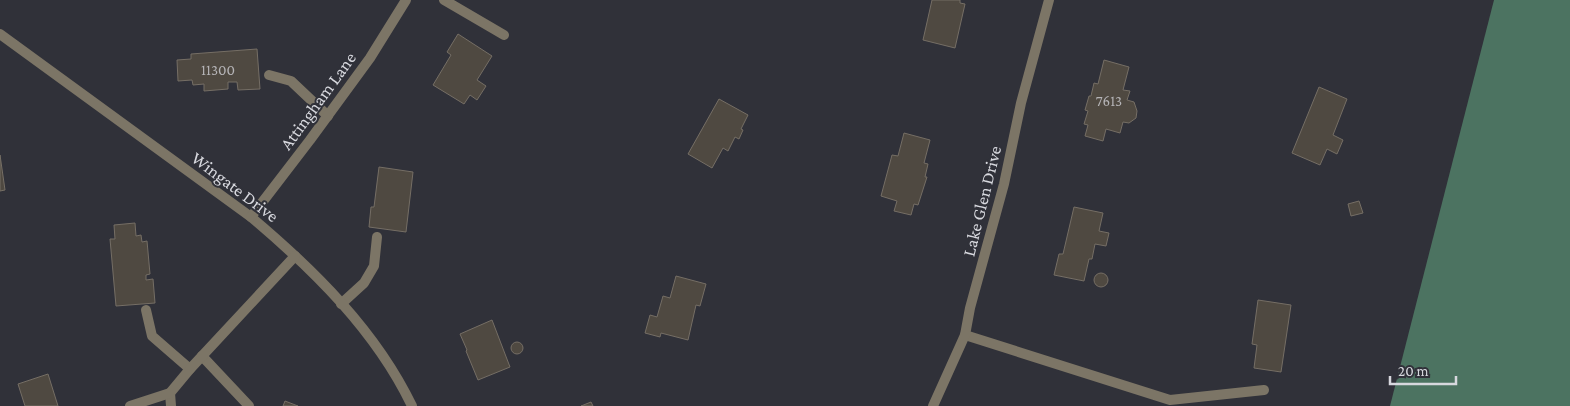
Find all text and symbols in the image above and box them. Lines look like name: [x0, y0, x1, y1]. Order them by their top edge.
street label: Attingham Lane: [276, 48, 360, 154]
house number: 11300: [201, 62, 235, 78]
house number: 7613: [1096, 93, 1122, 109]
street label: Lake Glen Drive: [959, 144, 1005, 258]
street label: Wingate Drive: [188, 148, 283, 226]
scale bar: [1390, 354, 1456, 386]
text: 20 m: [1398, 363, 1429, 379]

